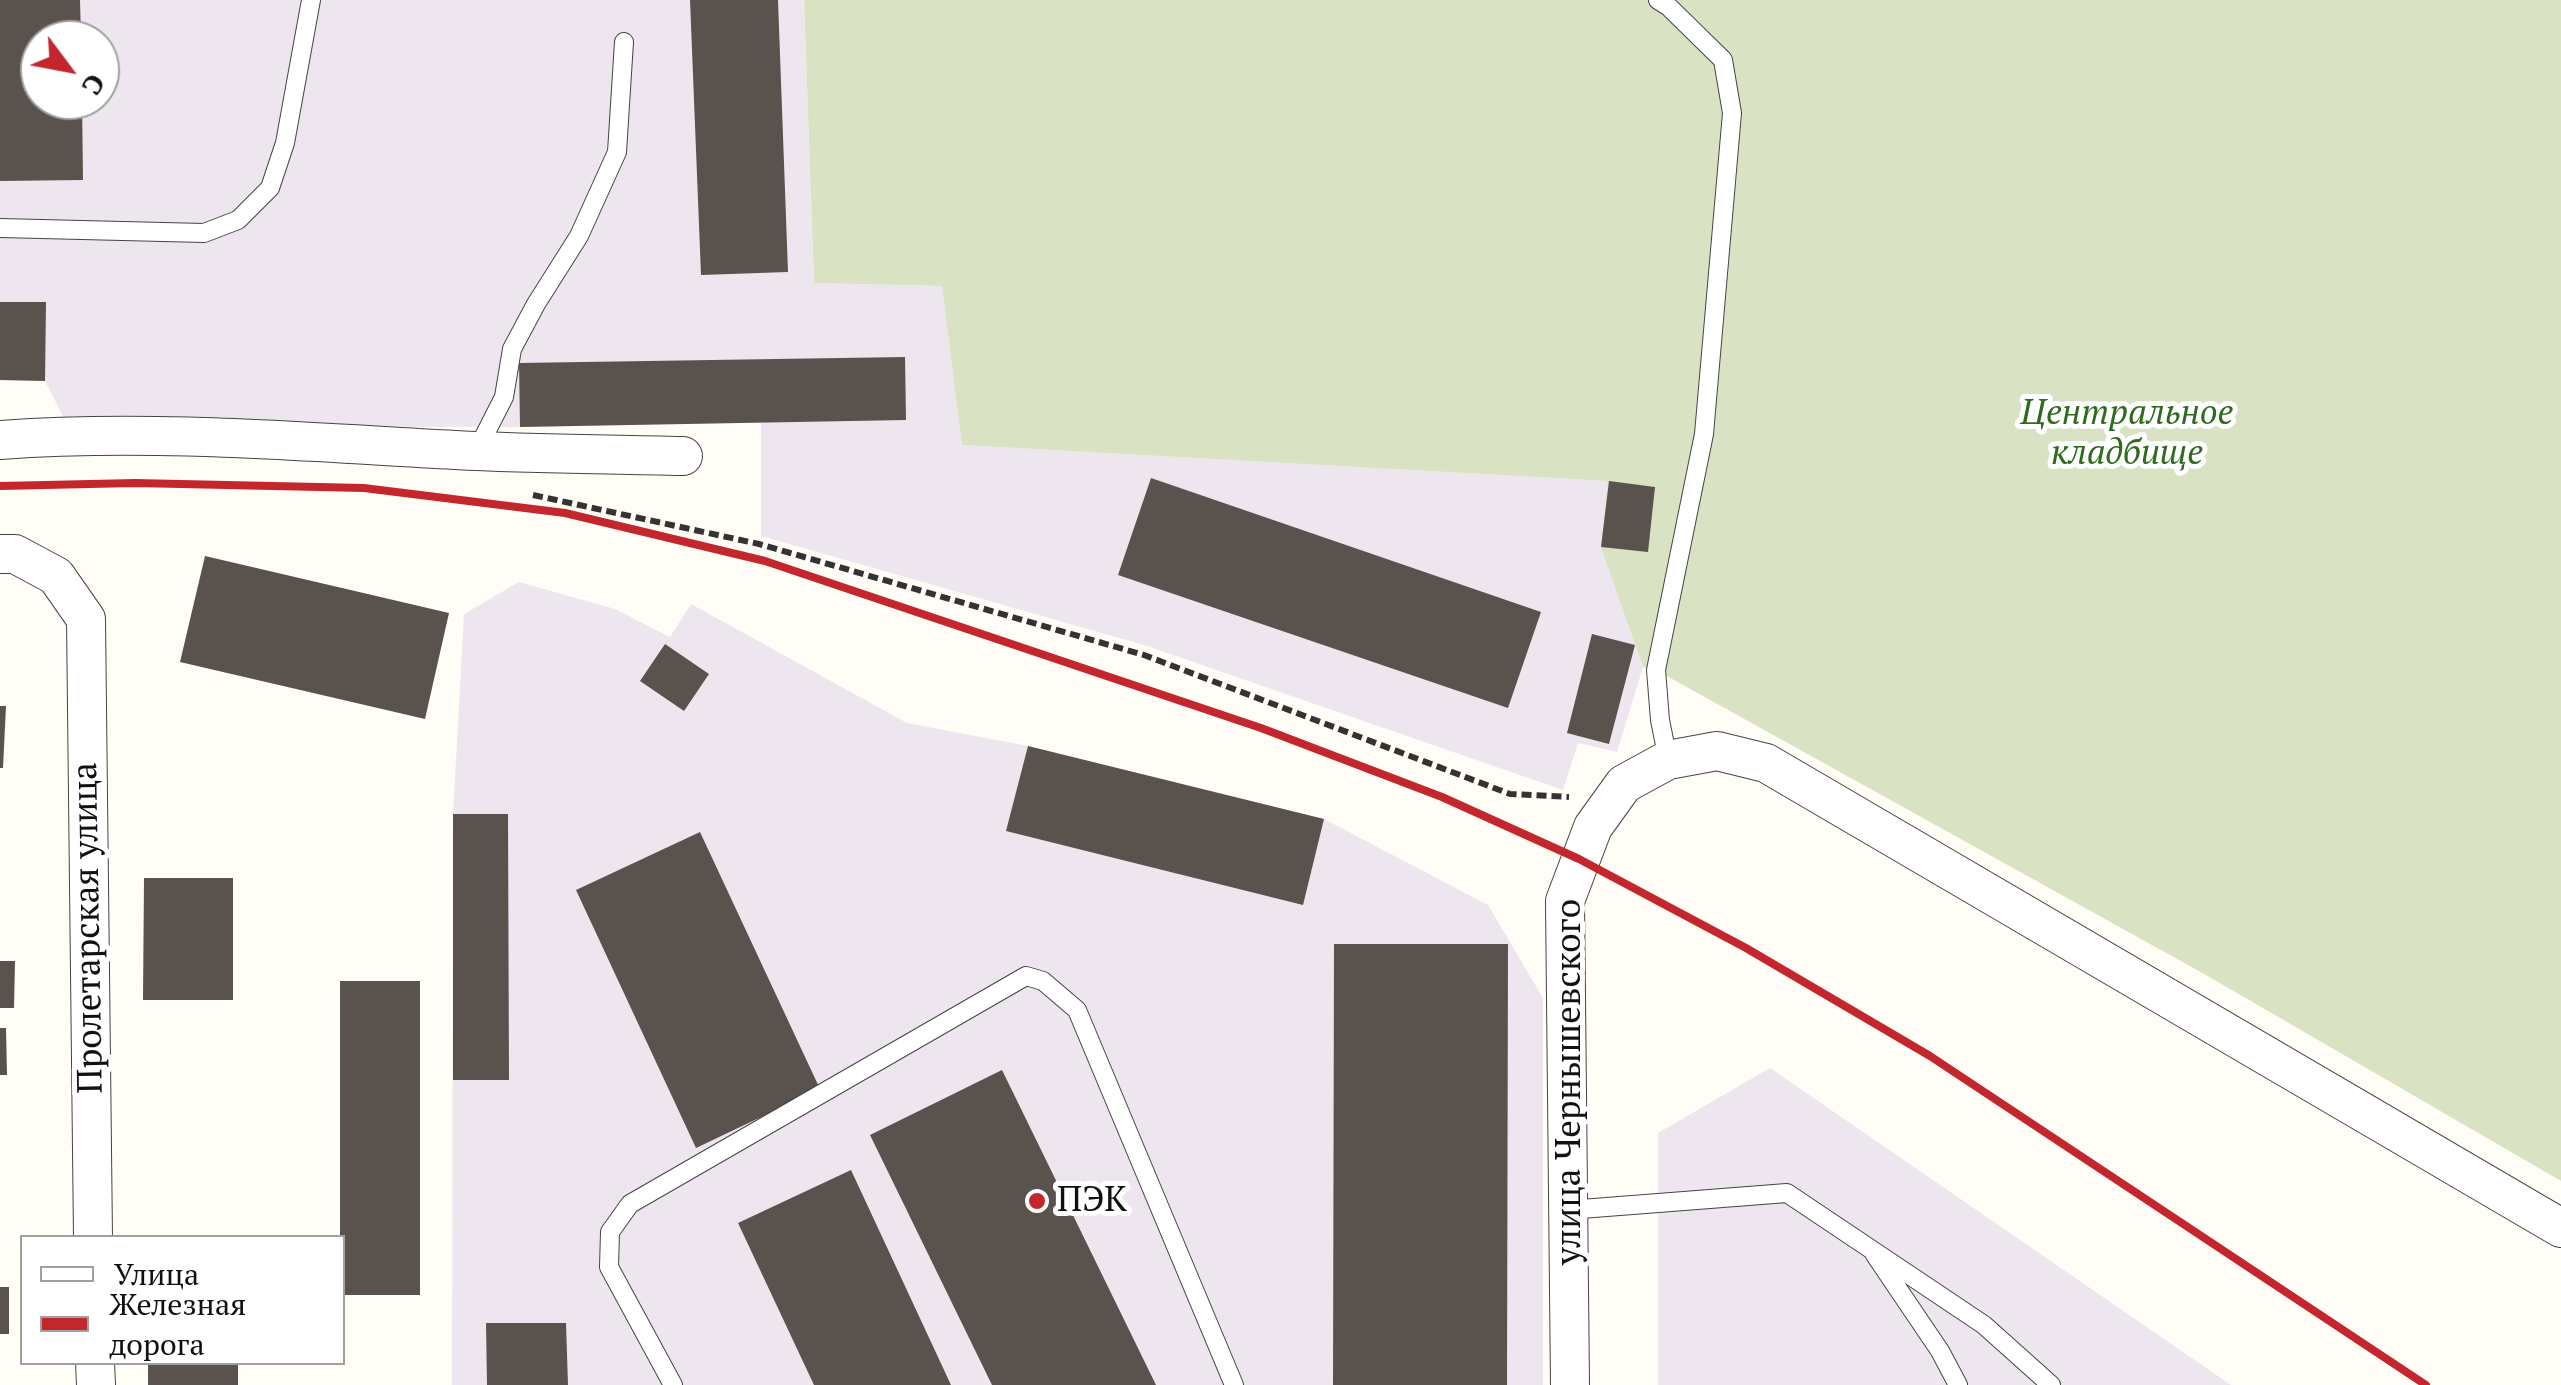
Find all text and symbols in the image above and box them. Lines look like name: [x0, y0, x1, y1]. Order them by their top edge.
north arrow: [20, 20, 120, 120]
text: С: [74, 68, 115, 103]
park label: Центральное кладбище: [2021, 393, 2233, 475]
street label: Пролетарская улица: [65, 762, 113, 1094]
street label: улица Чернышевского: [1549, 899, 1591, 1265]
place label: ПЭК: [1057, 1180, 1127, 1222]
marker: ПЭК: [1026, 1190, 1048, 1212]
legend: [20, 1235, 345, 1365]
text: Улица: [114, 1254, 199, 1294]
text: Железная дорога: [109, 1284, 246, 1364]

